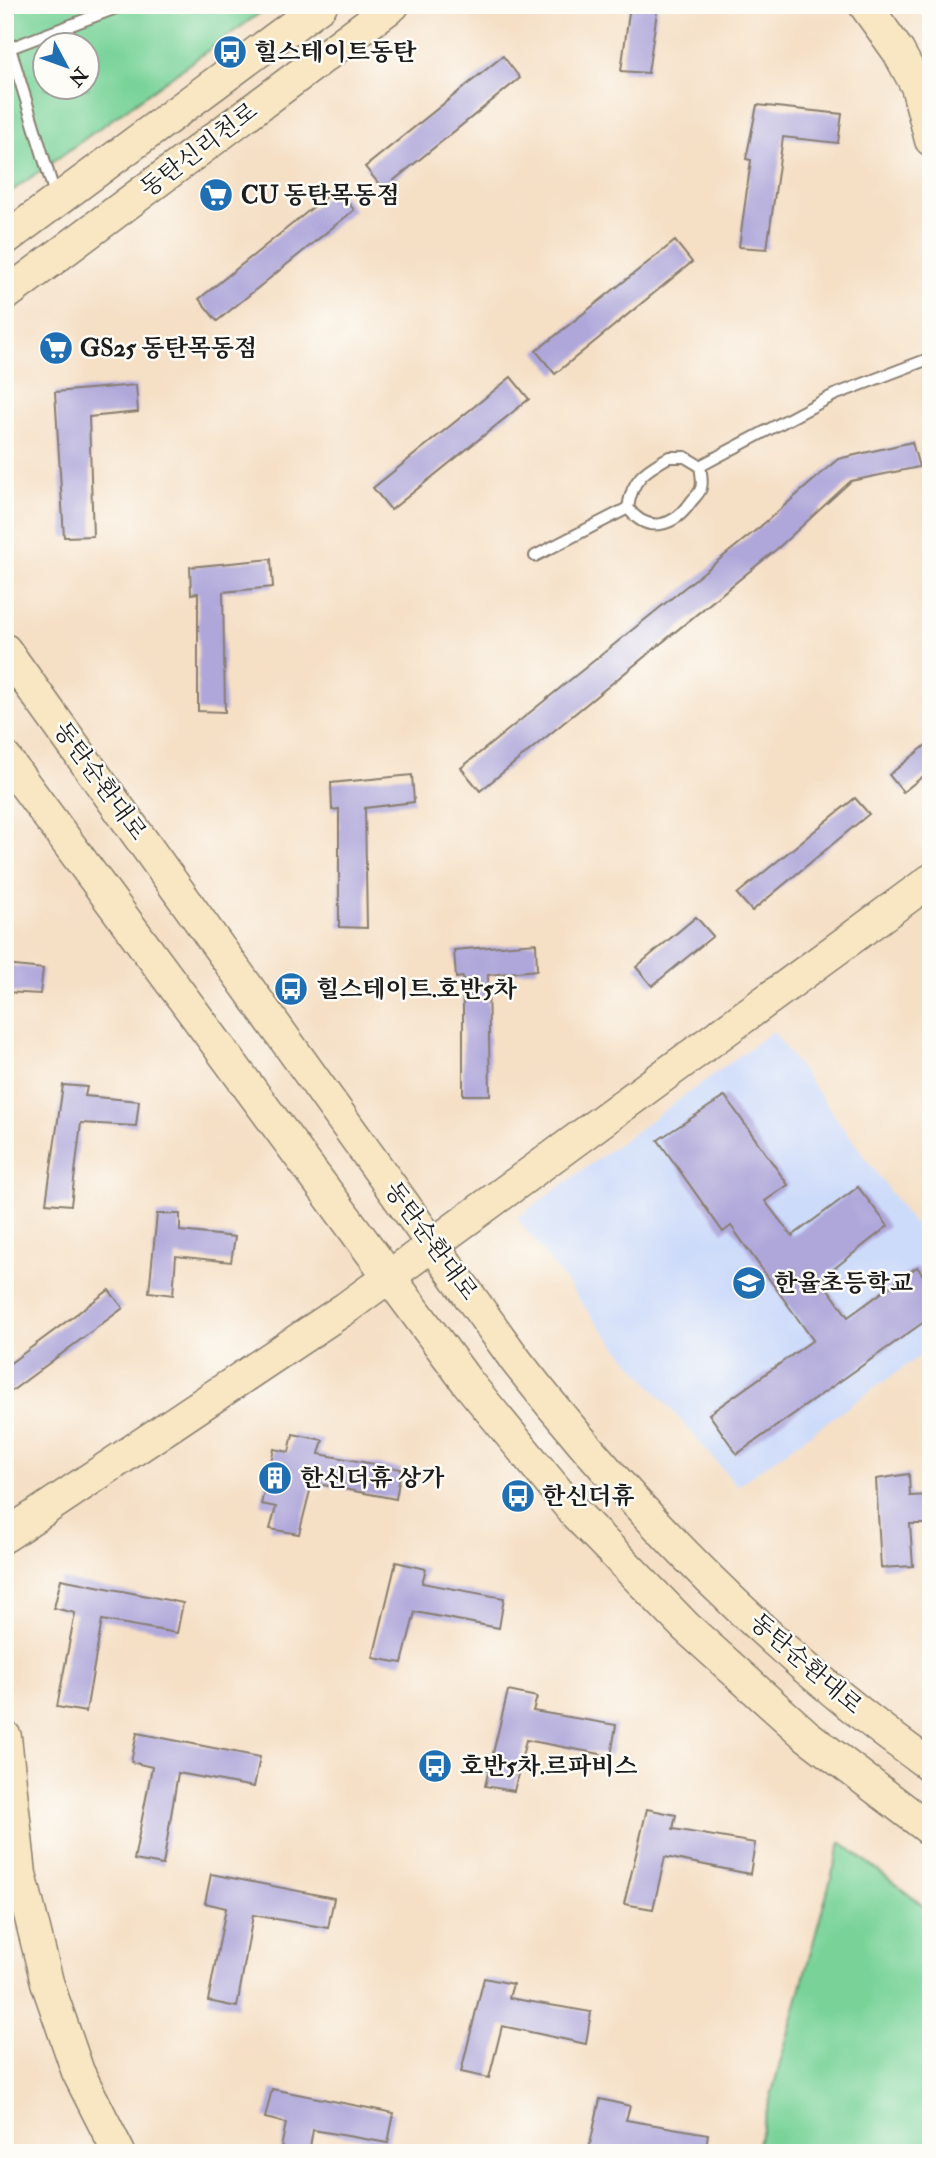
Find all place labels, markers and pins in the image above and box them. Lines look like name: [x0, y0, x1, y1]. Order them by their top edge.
bus stop icon: 힐스테이트동탄: [211, 33, 249, 71]
place label: 힐스테이트동탄: [254, 37, 417, 68]
supermarket icon: CU 동탄목동점: [197, 176, 235, 214]
place label: CU 동탄목동점: [241, 180, 400, 211]
supermarket icon: GS25 동탄목동점: [37, 329, 75, 367]
place label: GS25 동탄목동점: [80, 333, 257, 364]
bus stop icon: 힐스테이트.호반5차: [272, 970, 310, 1008]
place label: 힐스테이트.호반5차: [316, 974, 517, 1005]
school or university icon: 한율초등학교: [730, 1264, 768, 1302]
place label: 한율초등학교: [774, 1268, 913, 1299]
building icon: 한신더휴 상가: [256, 1459, 294, 1497]
place label: 한신더휴 상가: [300, 1463, 445, 1494]
bus stop icon: 한신더휴: [499, 1477, 537, 1515]
place label: 한신더휴: [542, 1481, 635, 1512]
bus stop icon: 호반5차.르파비스: [416, 1747, 454, 1785]
place label: 호반5차.르파비스: [460, 1751, 638, 1782]

